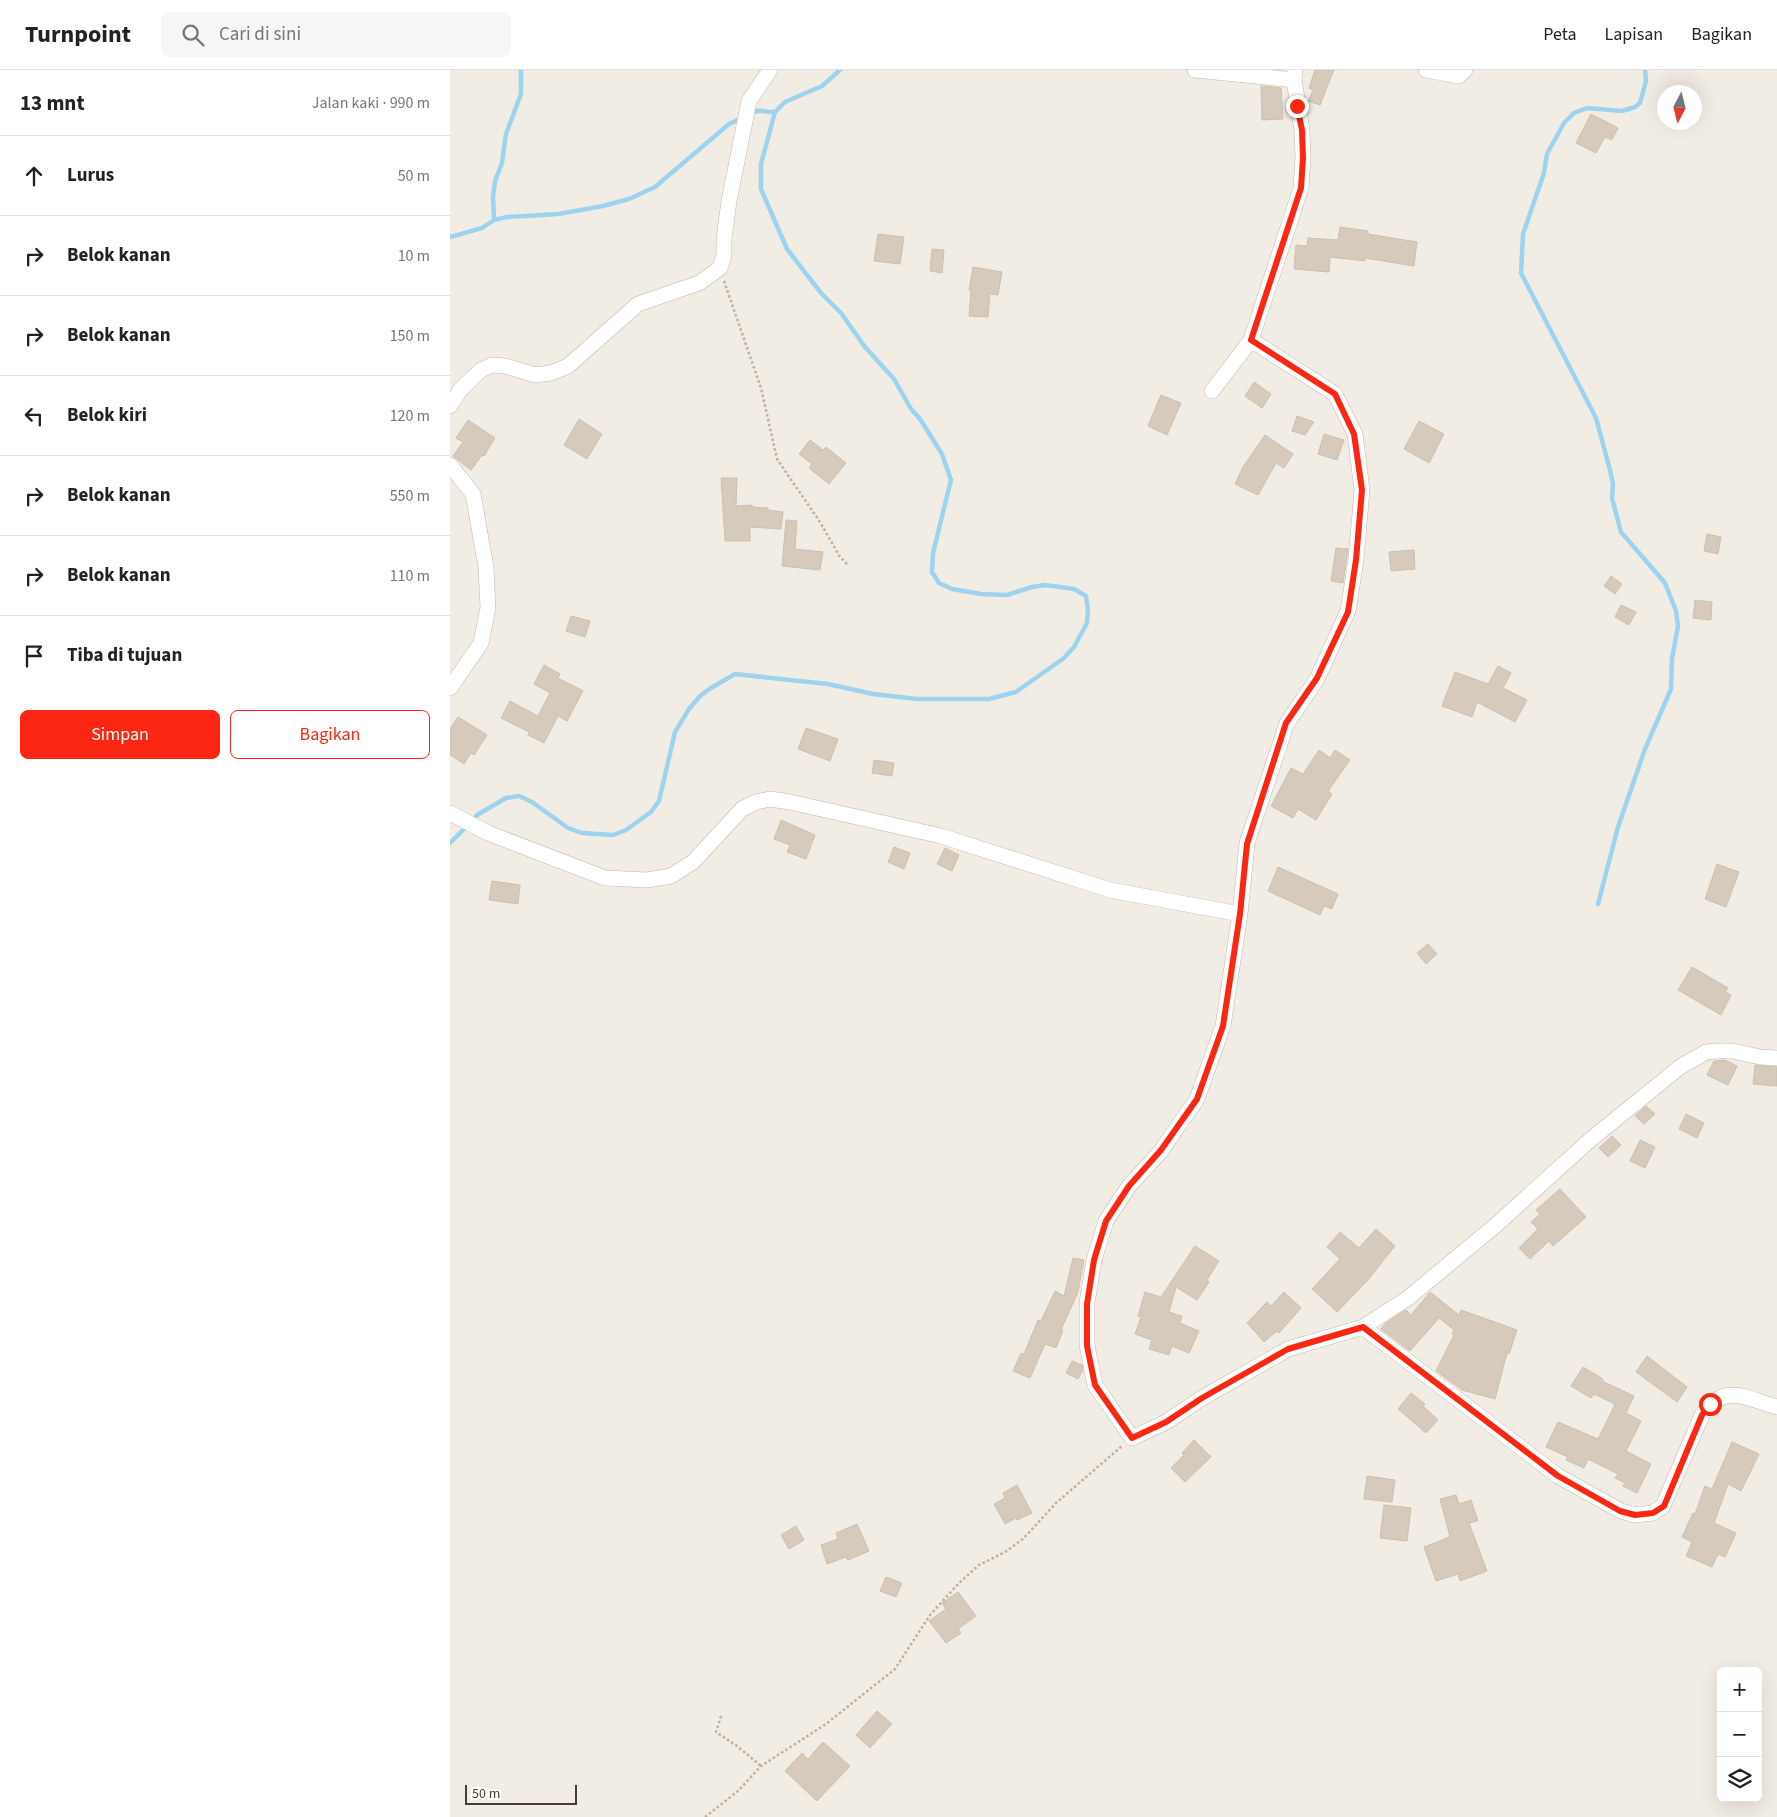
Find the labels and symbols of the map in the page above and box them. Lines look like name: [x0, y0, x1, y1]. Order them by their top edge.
north arrow: [1657, 85, 1702, 130]
route end: [1286, 95, 1309, 118]
route start: [1699, 1393, 1722, 1416]
scale bar: [465, 1782, 578, 1805]

